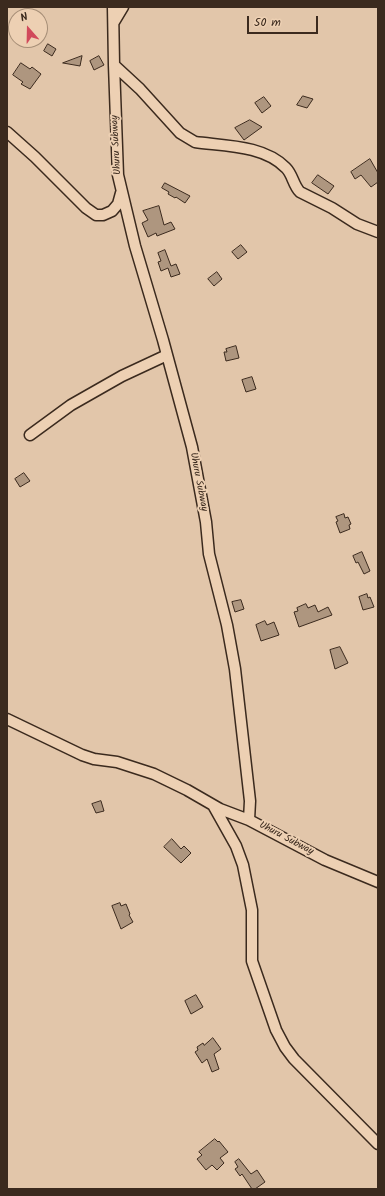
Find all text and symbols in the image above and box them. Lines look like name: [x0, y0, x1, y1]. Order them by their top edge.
north arrow: [8, 8, 48, 48]
text: N: [18, 8, 31, 27]
scale bar: [249, 8, 320, 34]
text: 50 m: [254, 13, 281, 32]
street label: Uhuru Subway: [109, 115, 125, 175]
street label: Uhuru Subway: [186, 452, 210, 512]
street label: Uhuru Subway: [257, 820, 315, 858]

